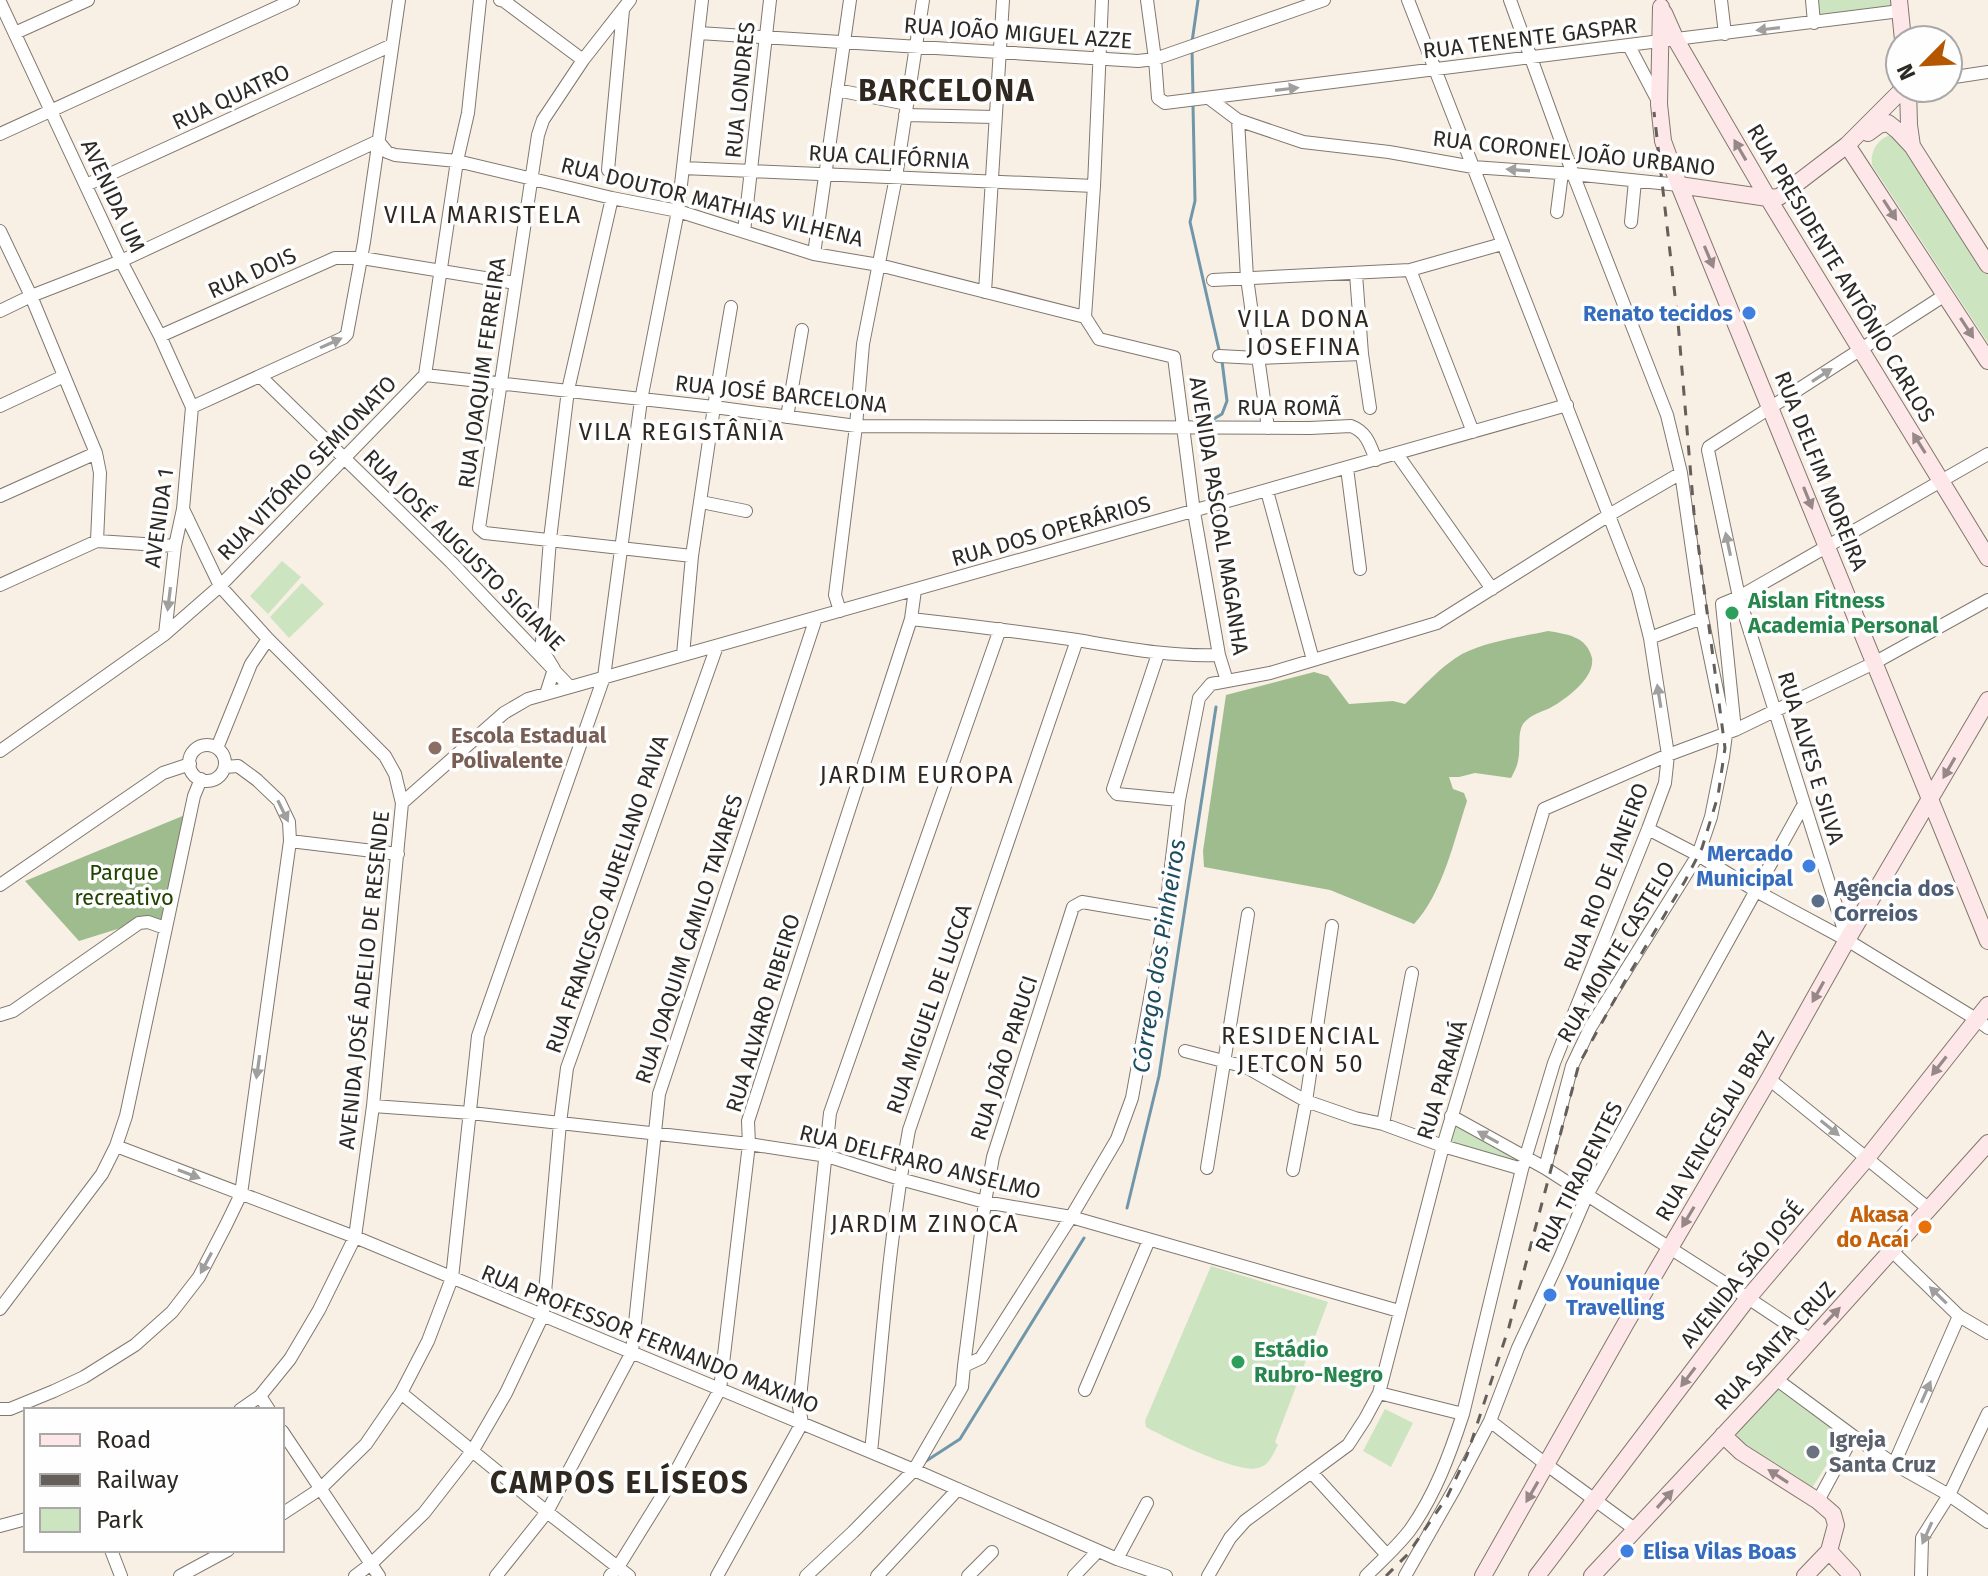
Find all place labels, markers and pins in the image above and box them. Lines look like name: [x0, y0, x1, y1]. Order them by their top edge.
place label: Renato tecidos: [1583, 300, 1733, 327]
marker: Renato tecidos: [1740, 304, 1758, 322]
place label: Aislan Fitness Academia Personal: [1747, 587, 1939, 639]
marker: Aislan Fitness Academia Personal: [1723, 604, 1741, 622]
place label: Escola Estadual Polivalente: [451, 722, 607, 774]
marker: Escola Estadual Polivalente: [426, 739, 444, 757]
place label: Mercado Municipal: [1696, 840, 1793, 892]
marker: Mercado Municipal: [1800, 857, 1818, 875]
place label: Agência dos Correios: [1833, 875, 1955, 927]
marker: Agência dos Correios: [1809, 892, 1827, 910]
place label: Akasa do Acai: [1836, 1201, 1909, 1253]
marker: Akasa do Acai: [1916, 1218, 1934, 1236]
place label: Younique Travelling: [1565, 1269, 1665, 1321]
marker: Younique Travelling: [1541, 1286, 1559, 1304]
place label: Estádio Rubro-Negro: [1254, 1336, 1383, 1388]
marker: Estádio Rubro-Negro: [1229, 1353, 1247, 1371]
place label: Igreja Santa Cruz: [1829, 1426, 1936, 1478]
marker: Igreja Santa Cruz: [1804, 1443, 1822, 1461]
place label: Elisa Vilas Boas: [1643, 1538, 1797, 1565]
marker: Elisa Vilas Boas: [1618, 1542, 1636, 1560]

